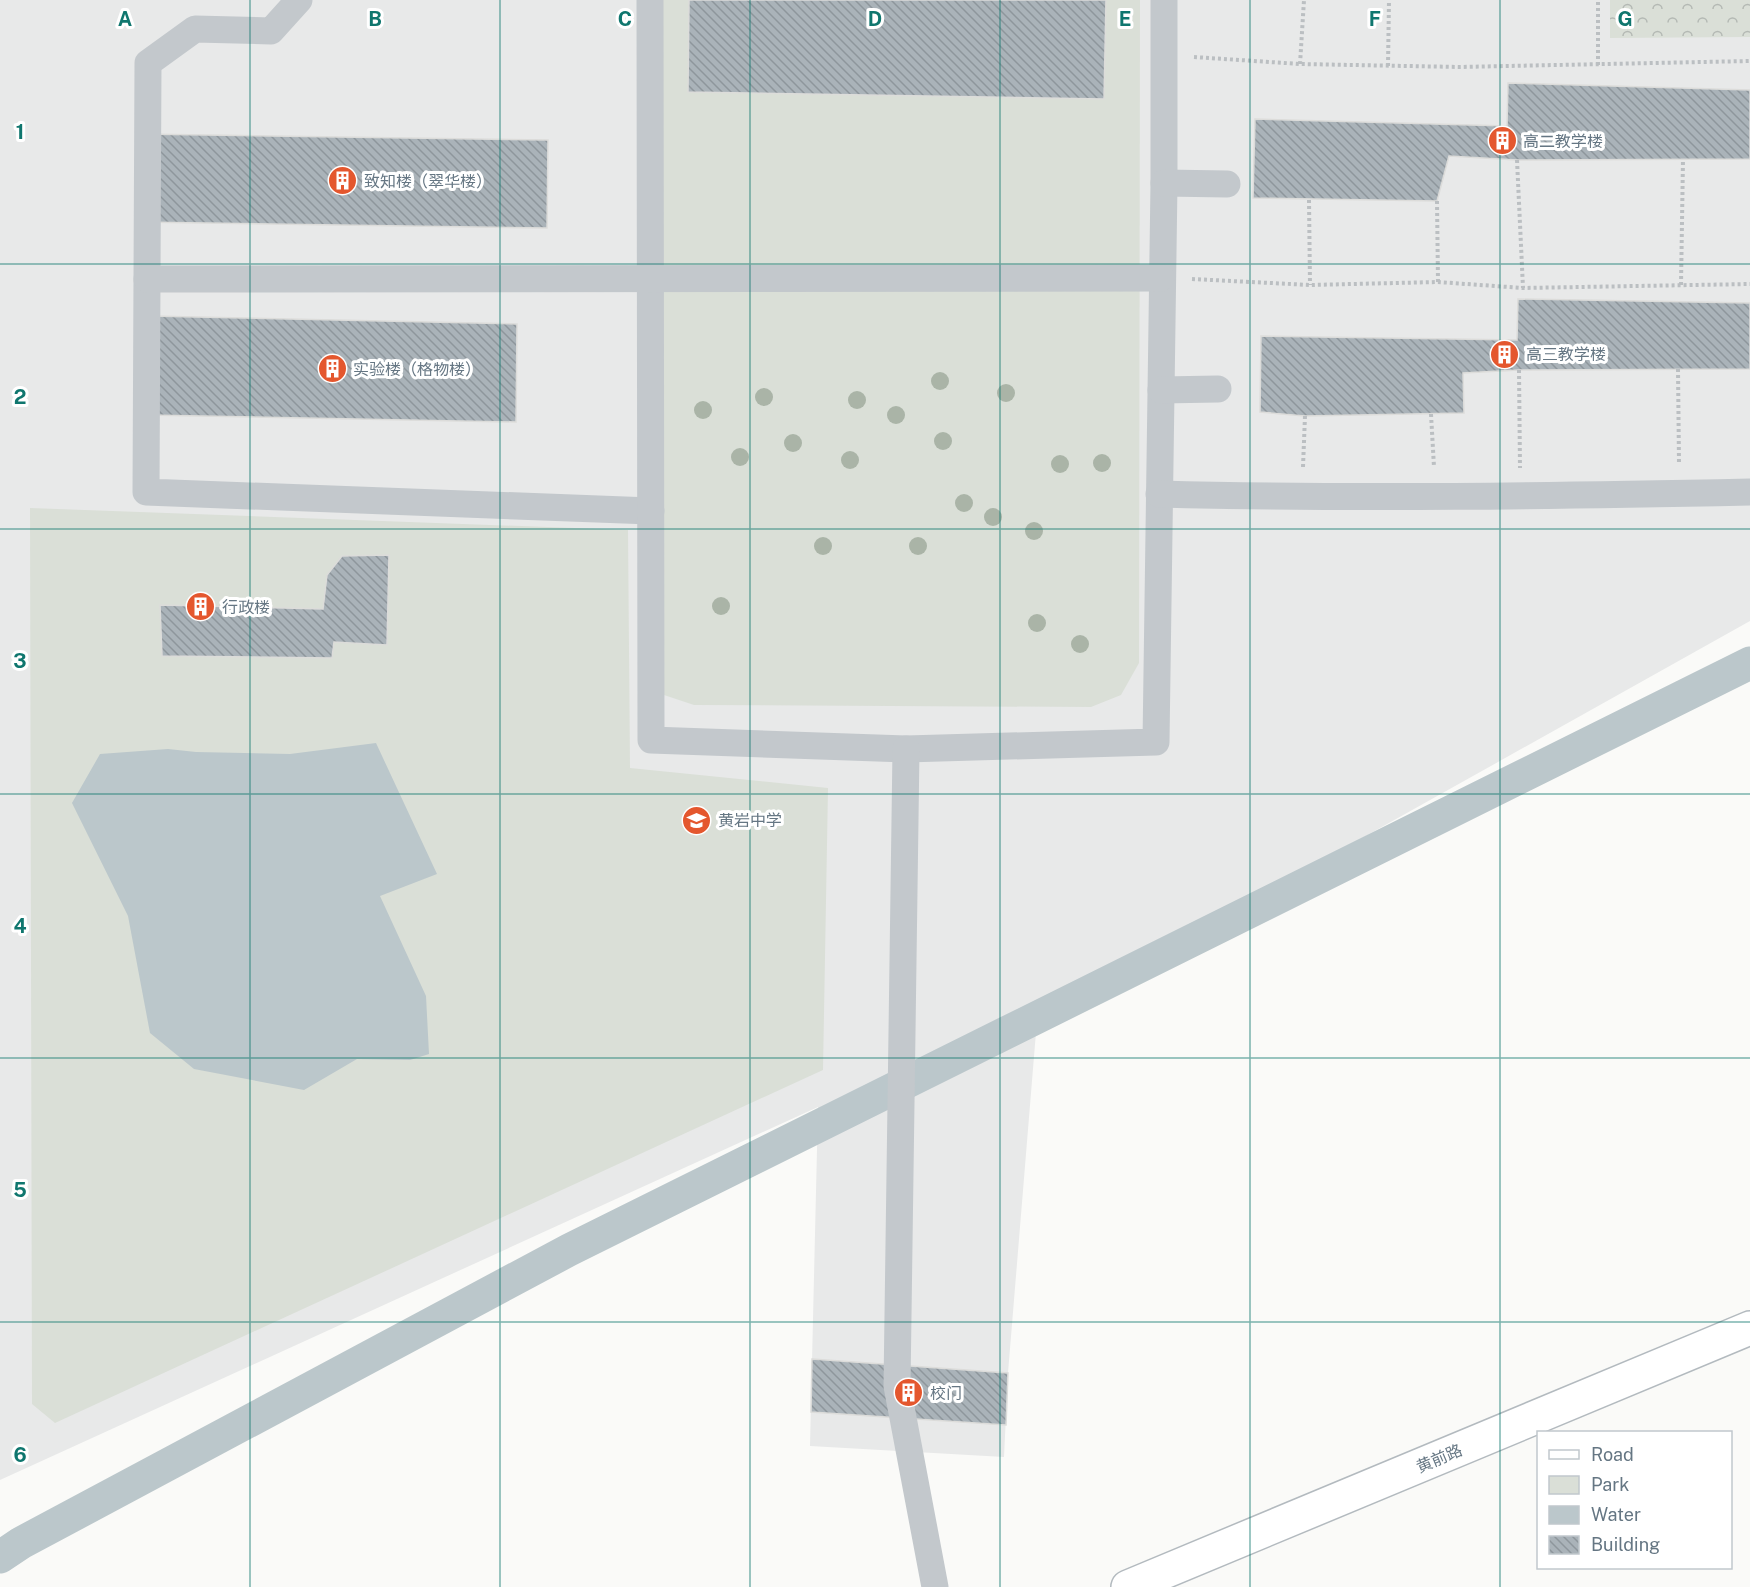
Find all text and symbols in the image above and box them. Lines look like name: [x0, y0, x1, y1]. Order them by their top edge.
text: A: [118, 7, 132, 31]
text: B: [368, 7, 382, 31]
text: C: [618, 7, 632, 31]
text: D: [868, 7, 882, 31]
text: E: [1119, 7, 1131, 31]
text: F: [1369, 7, 1381, 31]
text: G: [1617, 7, 1633, 31]
text: 1: [16, 120, 24, 144]
building icon: 高二教学楼: [1486, 125, 1518, 157]
place label: 高二教学楼: [1523, 132, 1603, 151]
building icon: 致知楼（翠华楼）: [327, 165, 359, 197]
place label: 致知楼（翠华楼）: [364, 172, 492, 191]
building icon: 高三教学楼: [1489, 338, 1521, 370]
place label: 高三教学楼: [1526, 345, 1606, 364]
building icon: 实验楼（格物楼）: [316, 353, 348, 385]
place label: 实验楼（格物楼）: [353, 360, 481, 379]
text: 2: [14, 385, 26, 409]
building icon: 行政楼: [185, 591, 217, 623]
place label: 行政楼: [222, 598, 270, 617]
text: 3: [13, 649, 27, 673]
school or university icon: 黄岩中学: [681, 804, 713, 836]
place label: 黄岩中学: [718, 811, 782, 830]
text: 4: [13, 914, 27, 938]
text: 5: [13, 1178, 27, 1202]
building icon: 校门: [893, 1377, 925, 1409]
place label: 校门: [930, 1384, 962, 1403]
legend: [1537, 1431, 1732, 1569]
street label: 黄前路: [1413, 1440, 1465, 1477]
text: 6: [13, 1443, 27, 1467]
text: Road: [1591, 1444, 1634, 1465]
text: Park: [1591, 1474, 1629, 1495]
text: Water: [1591, 1504, 1641, 1525]
text: Building: [1591, 1534, 1660, 1555]

